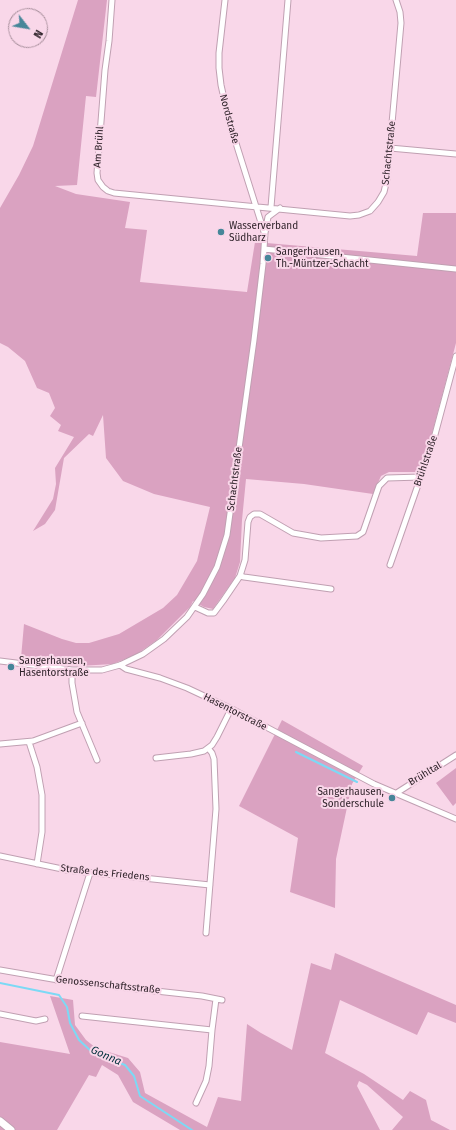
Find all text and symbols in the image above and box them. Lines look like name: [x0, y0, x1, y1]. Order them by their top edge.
north arrow: [8, 8, 48, 48]
text: N: [30, 27, 45, 40]
street label: Nordstraße: [217, 93, 241, 145]
street label: Schachtstraße: [380, 120, 398, 186]
street label: Am Brühl: [92, 126, 106, 168]
place label: Wasserverband Südharz: [229, 220, 298, 244]
marker: Wasserverband Südharz: [216, 227, 226, 237]
place label: Sangerhausen, Th.-Müntzer-Schacht: [276, 246, 369, 270]
marker: Sangerhausen, Th.-Müntzer-Schacht: [263, 253, 273, 263]
street label: Brühlstraße: [412, 434, 440, 488]
street label: Schachtstraße: [225, 446, 245, 512]
place label: Sangerhausen, Hasentorstraße: [19, 655, 89, 678]
marker: Sangerhausen, Hasentorstraße: [6, 662, 16, 672]
street label: Hasentorstraße: [201, 691, 269, 733]
street label: Brühltal: [406, 759, 444, 789]
place label: Sangerhausen, Sonderschule: [317, 786, 384, 810]
marker: Sangerhausen, Sonderschule: [387, 793, 397, 803]
street label: Straße des Friedens: [60, 862, 150, 884]
street label: Genossenschaftsstraße: [55, 974, 161, 996]
water label: Gonna: [89, 1043, 123, 1069]

